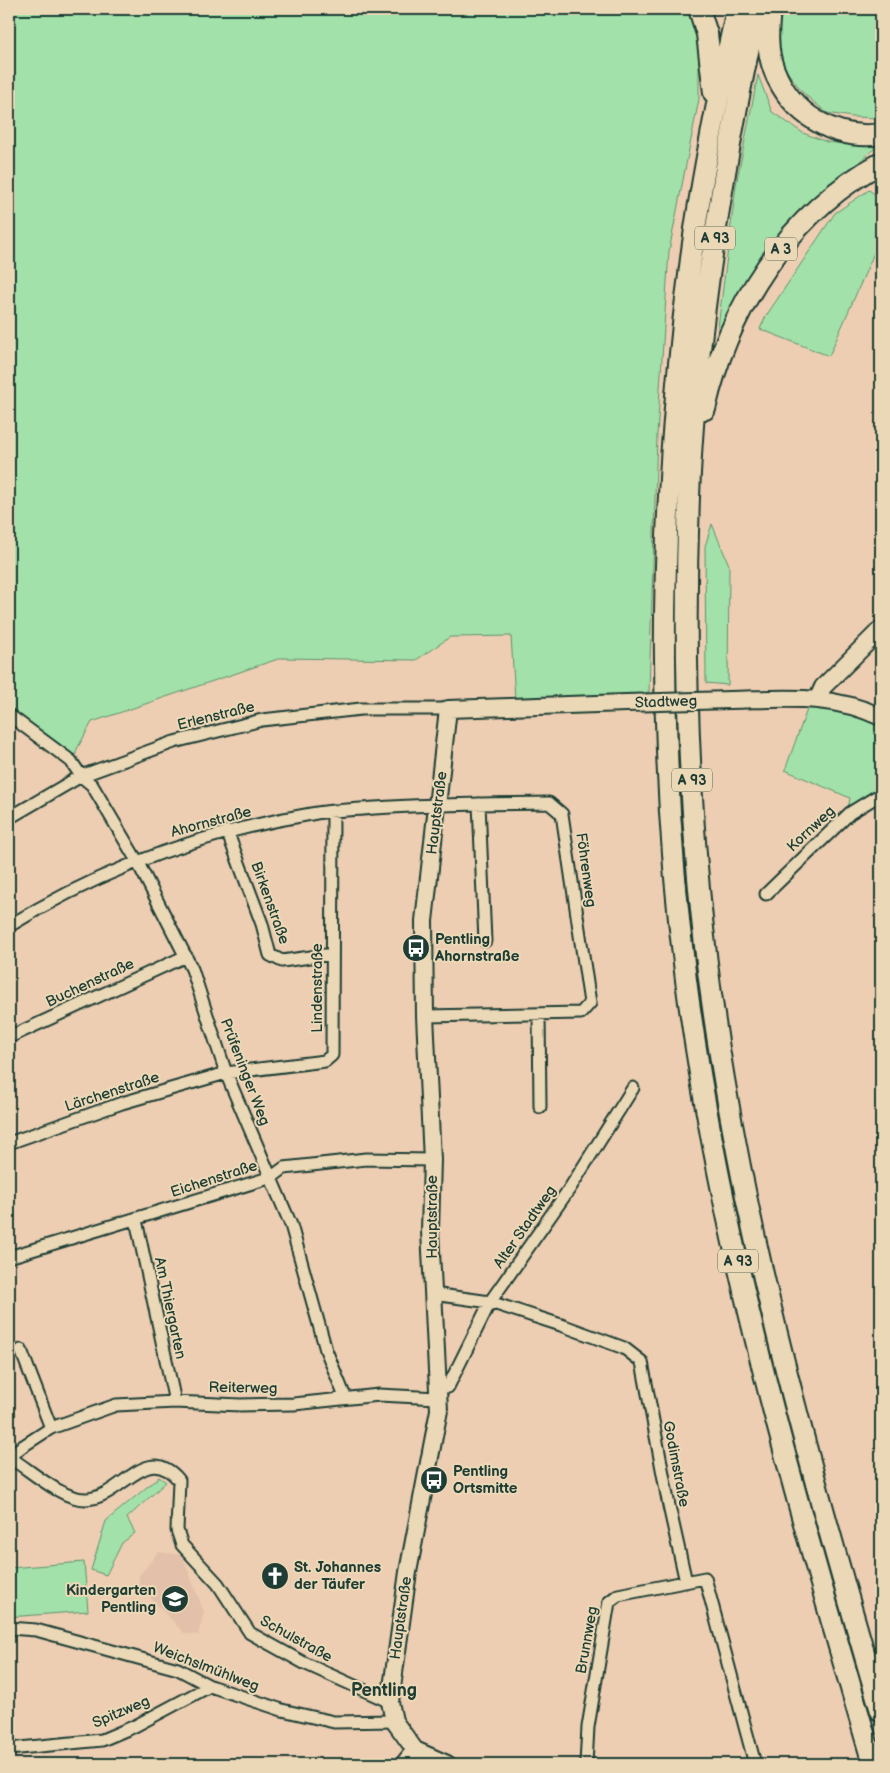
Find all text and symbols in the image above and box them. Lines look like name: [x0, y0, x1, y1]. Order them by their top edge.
road number: A 93: [695, 227, 735, 250]
road number: A 3: [765, 238, 797, 260]
street label: Stadtweg: [634, 691, 698, 713]
street label: Erlenstraße: [175, 697, 257, 735]
road number: A 93: [672, 768, 712, 792]
street label: Hauptstraße: [422, 770, 452, 856]
street label: Ahornstraße: [169, 802, 254, 842]
street label: Kornweg: [783, 802, 839, 856]
street label: Föhrenweg: [571, 831, 601, 909]
street label: Birkenstraße: [246, 859, 294, 947]
place label: Pentling Ahornstraße: [434, 930, 520, 966]
bus stop icon: Pentling Ahornstraße: [401, 933, 431, 963]
street label: Lindenstraße: [308, 943, 327, 1033]
street label: Buchenstraße: [43, 954, 137, 1012]
street label: Prüfeninger Weg: [216, 1016, 274, 1128]
street label: Lärchenstraße: [62, 1068, 162, 1116]
street label: Eichenstraße: [168, 1156, 260, 1202]
street label: Hauptstraße: [423, 1175, 442, 1259]
street label: Alter Stadtweg: [489, 1182, 561, 1272]
road number: A 93: [718, 1250, 758, 1272]
street label: Am Thiergarten: [150, 1255, 190, 1361]
street label: Reiterweg: [208, 1378, 278, 1398]
street label: Godimstraße: [658, 1419, 694, 1509]
place label: Pentling Ortsmitte: [453, 1462, 518, 1498]
bus stop icon: Pentling Ortsmitte: [419, 1465, 449, 1495]
place label: St. Johannes der Täufer: [294, 1558, 381, 1594]
church icon: St. Johannes der Täufer: [260, 1561, 290, 1591]
street label: Hauptstraße: [386, 1575, 416, 1661]
place label: Kindergarten Pentling: [66, 1581, 156, 1617]
school or university icon: Kindergarten Pentling: [160, 1584, 190, 1614]
street label: Brunnweg: [572, 1605, 602, 1675]
street label: Schulstraße: [256, 1611, 336, 1667]
street label: Weichslmühlweg: [150, 1638, 262, 1696]
district label: Pentling: [351, 1680, 417, 1701]
street label: Spitzweg: [89, 1691, 153, 1733]

